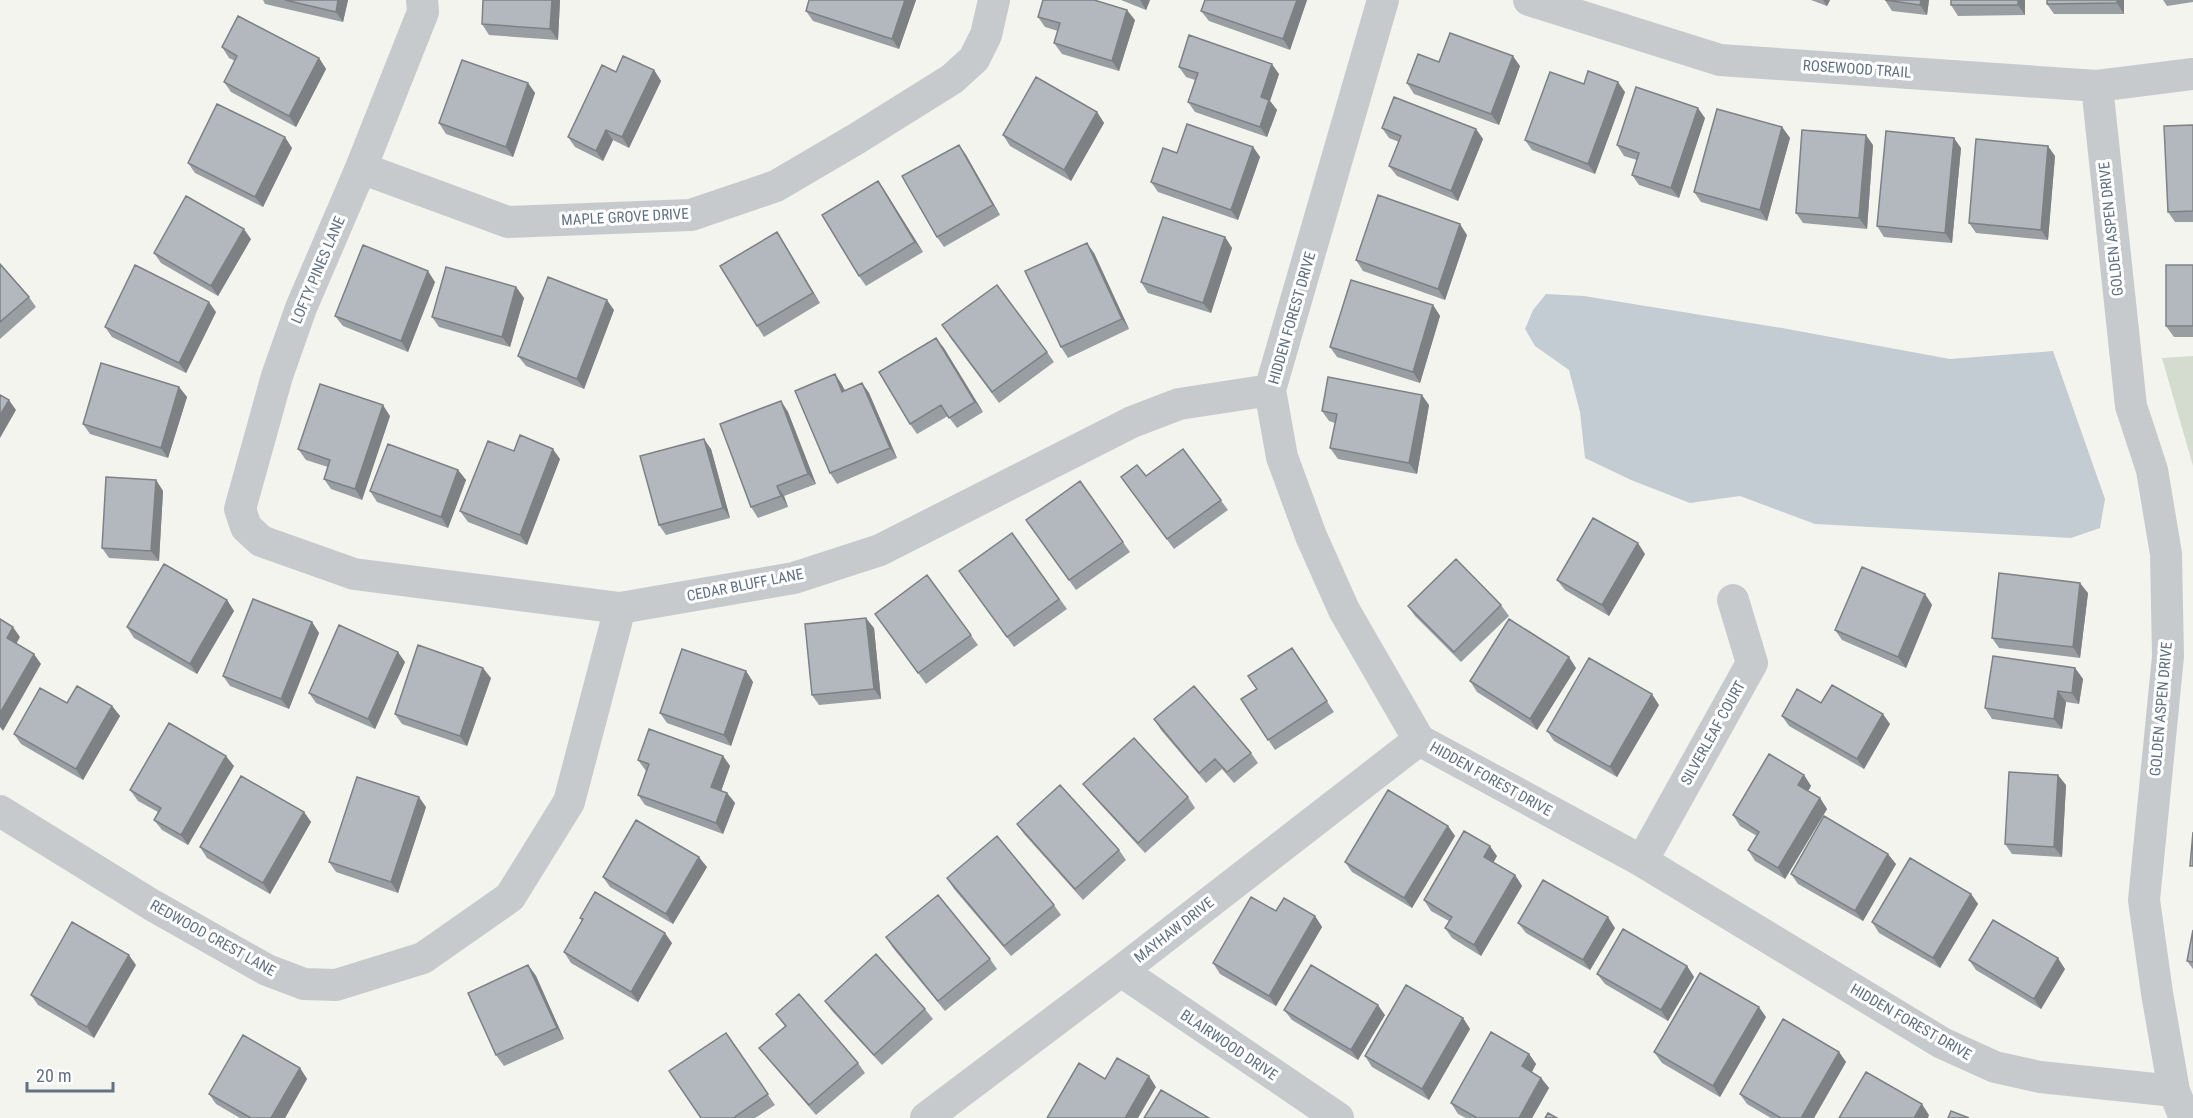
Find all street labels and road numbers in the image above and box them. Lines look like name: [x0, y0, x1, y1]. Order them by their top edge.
street label: ROSEWOOD TRAIL: [1802, 56, 1912, 82]
street label: GOLDEN ASPEN DRIVE: [2095, 161, 2127, 297]
street label: MAPLE GROVE DRIVE: [561, 205, 689, 229]
street label: LOFTY PINES LANE: [287, 214, 349, 326]
street label: HIDDEN FOREST DRIVE: [1264, 250, 1320, 386]
street label: CEDAR BLUFF LANE: [685, 565, 805, 605]
street label: GOLDEN ASPEN DRIVE: [2146, 641, 2176, 777]
street label: SILVERLEAF COURT: [1677, 678, 1749, 788]
street label: HIDDEN FOREST DRIVE: [1427, 738, 1555, 820]
street label: MAYHAW DRIVE: [1131, 893, 1217, 967]
street label: REDWOOD CREST LANE: [147, 896, 279, 980]
street label: HIDDEN FOREST DRIVE: [1847, 980, 1975, 1064]
street label: BLAIRWOOD DRIVE: [1177, 1006, 1281, 1084]

